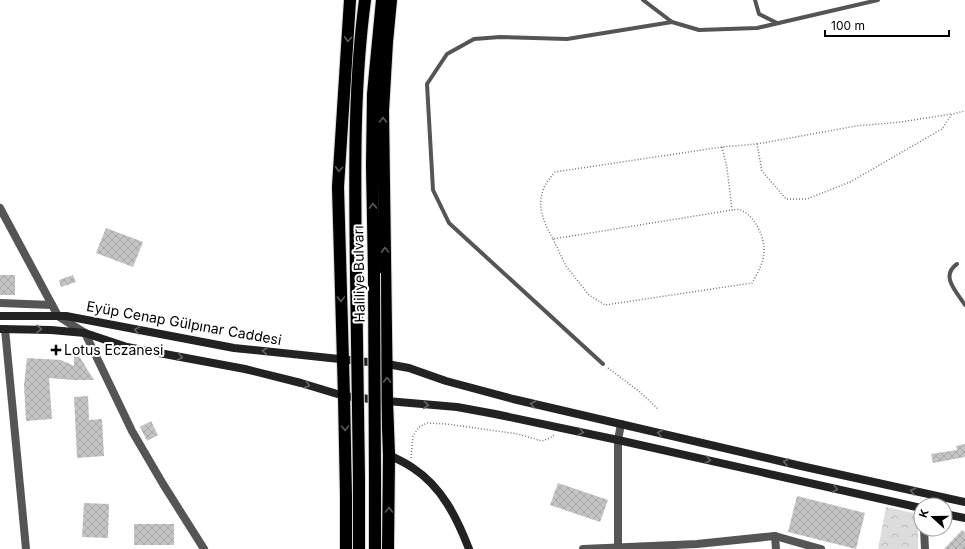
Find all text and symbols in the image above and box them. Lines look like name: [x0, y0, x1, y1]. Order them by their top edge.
scale bar: [825, 12, 949, 38]
text: 100 m: [831, 18, 865, 33]
one-way arrow: [344, 36, 352, 42]
one-way arrow: [379, 117, 387, 123]
one-way arrow: [335, 166, 344, 172]
one-way arrow: [369, 203, 377, 209]
street label: Haliliye Bulvarı: [349, 225, 368, 323]
one-way arrow: [381, 247, 389, 253]
one-way arrow: [337, 296, 345, 302]
street label: Eyüp Cenap Gülpınar Caddesi: [85, 297, 283, 348]
one-way arrow: [36, 325, 42, 334]
one-way arrow: [134, 326, 140, 334]
place label: Lotus Eczanesi: [64, 341, 164, 358]
marker: Lotus Eczanesi: [51, 345, 61, 355]
one-way arrow: [262, 347, 268, 356]
one-way arrow: [177, 352, 183, 360]
one-way arrow: [383, 377, 391, 383]
one-way arrow: [303, 380, 310, 389]
one-way arrow: [423, 400, 429, 409]
one-way arrow: [530, 400, 536, 408]
one-way arrow: [341, 425, 349, 431]
one-way arrow: [578, 427, 584, 435]
one-way arrow: [657, 430, 663, 438]
one-way arrow: [705, 455, 711, 463]
one-way arrow: [783, 459, 790, 467]
one-way arrow: [832, 484, 838, 492]
one-way arrow: [910, 487, 916, 495]
north arrow: [913, 497, 953, 537]
one-way arrow: [385, 507, 393, 513]
text: K: [916, 507, 932, 520]

